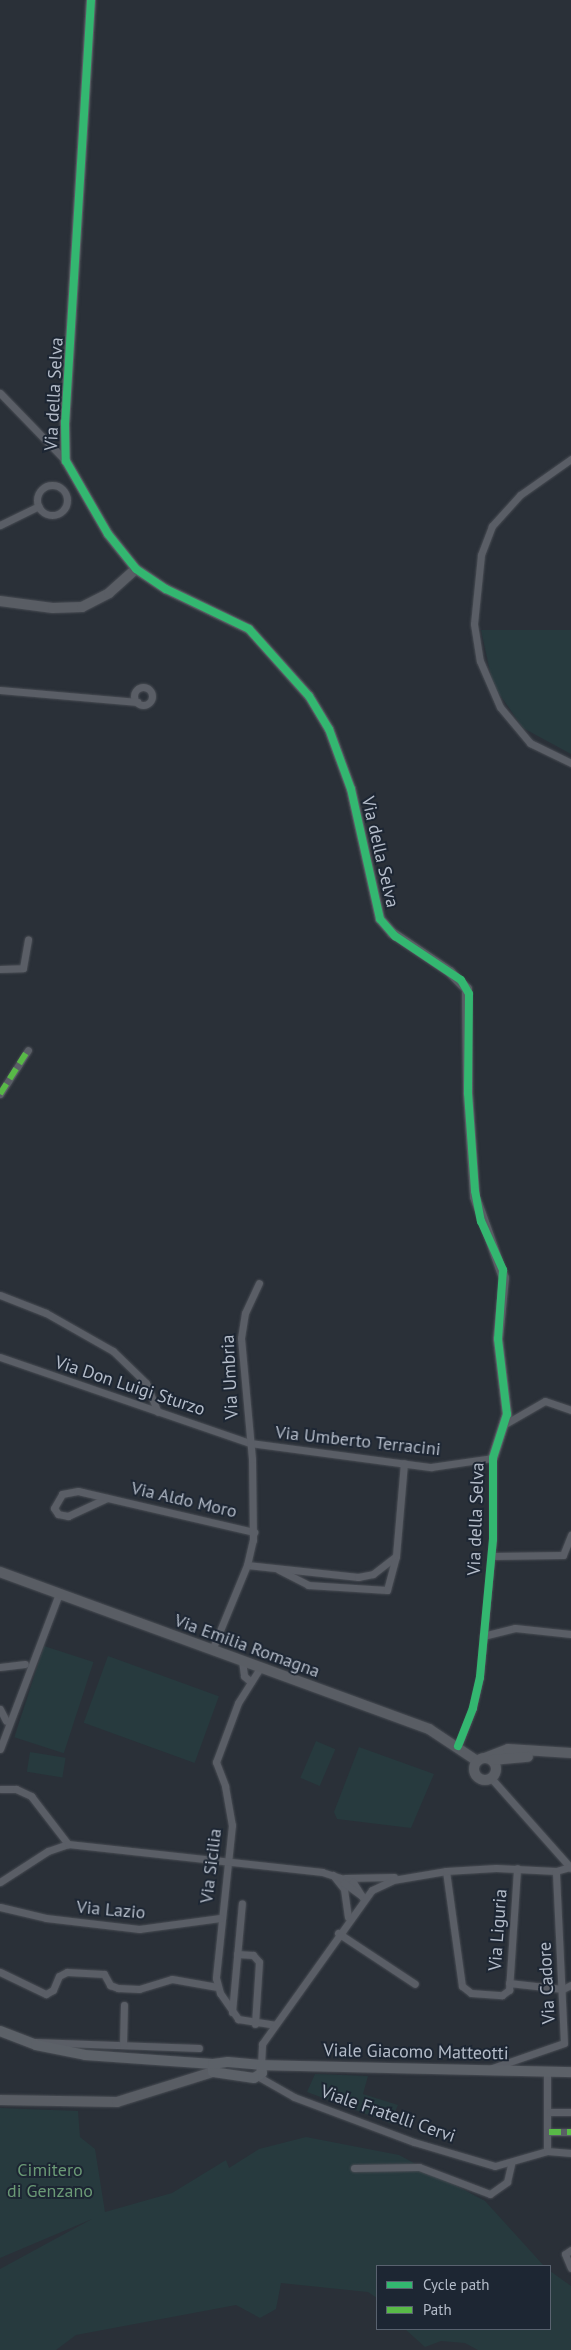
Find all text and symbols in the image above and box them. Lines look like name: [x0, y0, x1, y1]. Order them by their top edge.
street label: Via della Selva: [40, 337, 68, 451]
street label: Via della Selva: [357, 794, 403, 910]
street label: Via Umbria: [217, 1334, 243, 1420]
street label: Via Don Luigi Sturzo: [52, 1352, 208, 1420]
street label: Via Umberto Terracini: [274, 1422, 442, 1460]
street label: Via della Selva: [463, 1462, 489, 1576]
street label: Via Aldo Moro: [129, 1477, 239, 1523]
street label: Via Emilia Romagna: [171, 1610, 323, 1682]
street label: Via Sicilia: [196, 1827, 226, 1905]
street label: Via Liguria: [484, 1888, 512, 1972]
street label: Via Lazio: [76, 1896, 146, 1924]
street label: Via Cadore: [534, 1941, 560, 2025]
street label: Viale Giacomo Matteotti: [323, 2040, 509, 2064]
street label: Viale Fratelli Cervi: [318, 2081, 458, 2147]
park label: Cimitero di Genzano: [7, 2160, 93, 2202]
legend: [376, 2265, 551, 2330]
text: Cycle path: [423, 2275, 489, 2294]
text: Path: [423, 2300, 452, 2319]

